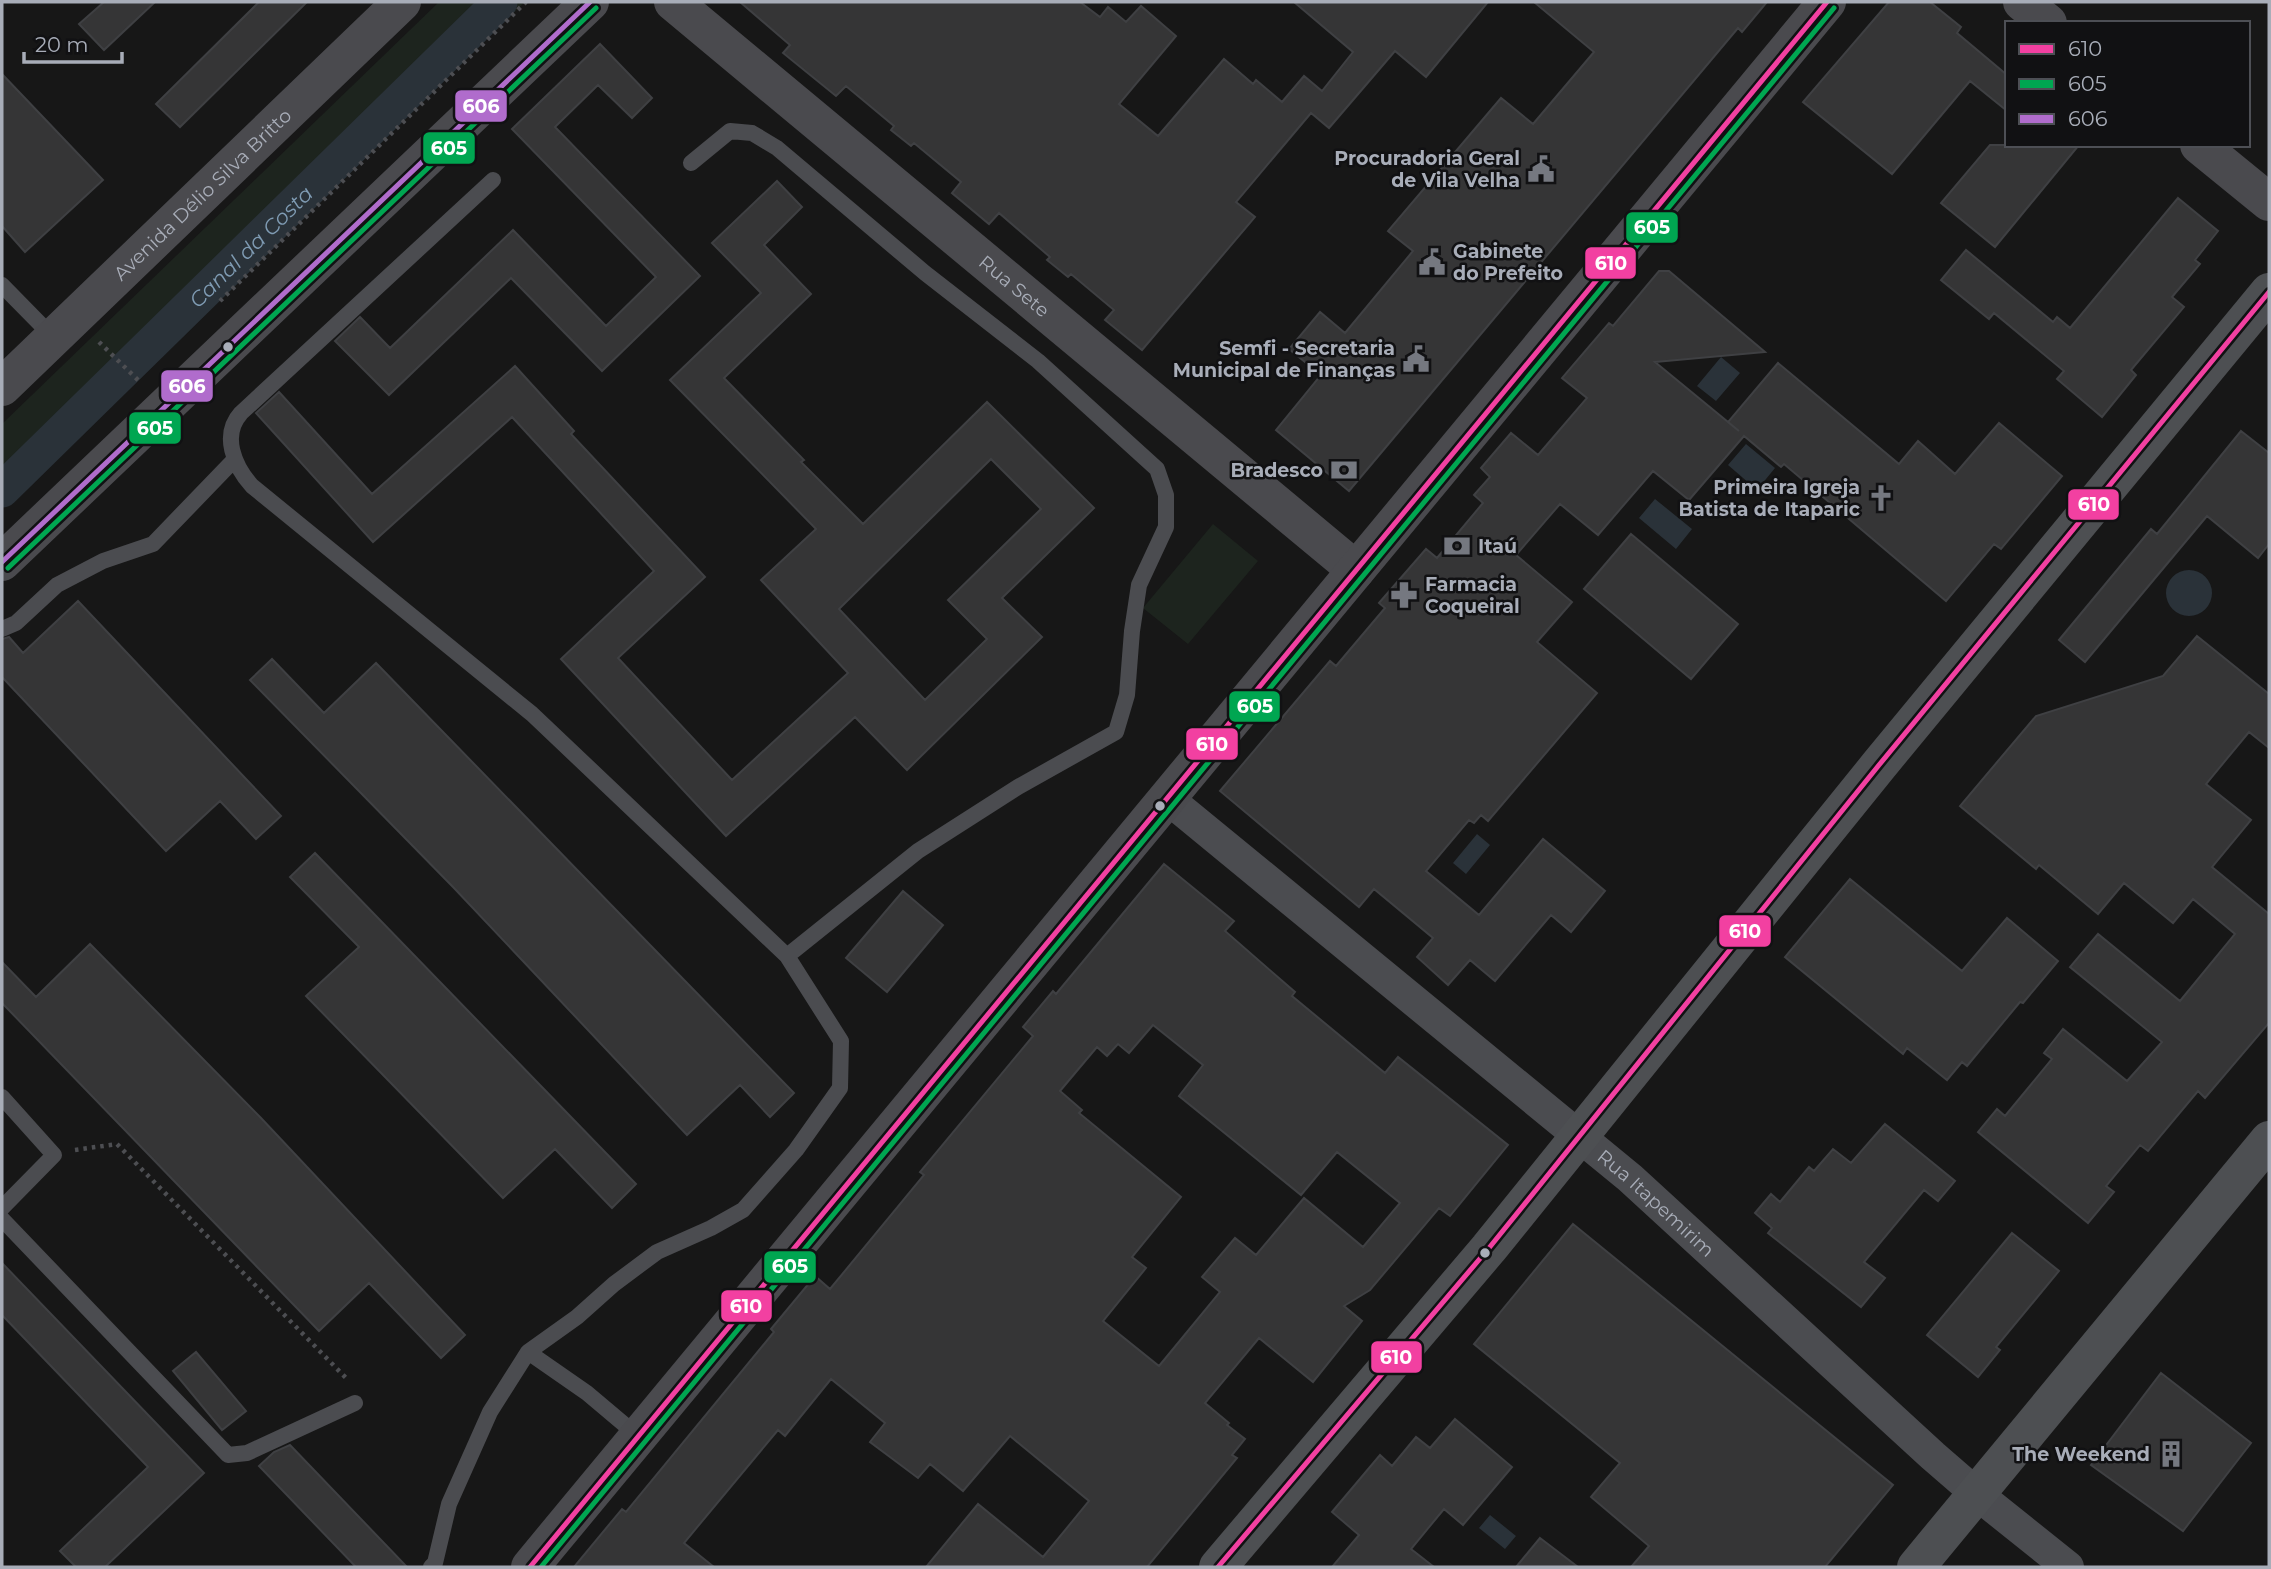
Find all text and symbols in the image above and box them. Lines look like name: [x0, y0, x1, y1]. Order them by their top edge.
scale bar: [24, 21, 122, 65]
legend: [2005, 21, 2250, 147]
text: 20 m: [35, 32, 89, 57]
text: 610: [2068, 36, 2102, 61]
text: 605: [2068, 71, 2107, 96]
line badge: 606: [454, 89, 508, 123]
text: 606: [462, 95, 500, 118]
street label: Avenida Délio Silva Britto: [109, 103, 296, 285]
text: 606: [2068, 106, 2108, 131]
line badge: 605: [422, 131, 476, 165]
text: 605: [431, 137, 467, 160]
place label: Procuradoria Geral de Vila Velha: [1334, 147, 1520, 192]
public building icon: Procuradoria Geral de Vila Velha: [1526, 154, 1556, 184]
water label: Canal da Costa: [184, 180, 318, 312]
line badge: 605: [1625, 211, 1679, 244]
text: 605: [1634, 216, 1670, 239]
place label: Gabinete do Prefeito: [1453, 240, 1563, 285]
line badge: 610: [1584, 246, 1637, 280]
public building icon: Gabinete do Prefeito: [1417, 247, 1447, 277]
street label: Rua Sete: [974, 250, 1054, 322]
text: 610: [1595, 252, 1627, 275]
place label: Semfi - Secretaria Municipal de Finanças: [1173, 337, 1395, 382]
unlabelled marker: [221, 340, 235, 354]
public building icon: Semfi - Secretaria Municipal de Finanças: [1401, 344, 1431, 374]
line badge: 606: [160, 369, 214, 403]
text: 606: [168, 375, 206, 398]
line badge: 605: [128, 411, 182, 445]
text: 605: [137, 417, 173, 440]
bank icon: Bradesco: [1329, 455, 1359, 485]
place label: Bradesco: [1230, 459, 1323, 482]
place label: Primeira Igreja Batista de Itaparic: [1679, 476, 1860, 521]
church icon: Primeira Igreja Batista de Itaparic: [1866, 483, 1896, 513]
line badge: 610: [2067, 488, 2120, 521]
text: 610: [2078, 493, 2110, 516]
bank icon: Itaú: [1442, 531, 1472, 561]
place label: Itaú: [1478, 535, 1517, 558]
place label: Farmacia Coqueiral: [1425, 573, 1520, 618]
pharmacy icon: Farmacia Coqueiral: [1389, 580, 1419, 610]
line badge: 605: [1228, 690, 1281, 723]
text: 605: [1237, 695, 1273, 718]
line badge: 610: [1185, 727, 1239, 761]
text: 610: [1196, 733, 1228, 756]
unlabelled marker: [1153, 799, 1167, 813]
line badge: 610: [1718, 914, 1772, 948]
text: 610: [1729, 920, 1761, 943]
street label: Rua Itapemirim: [1593, 1145, 1719, 1261]
unlabelled marker: [1478, 1246, 1492, 1260]
line badge: 605: [763, 1250, 817, 1284]
text: 605: [772, 1255, 808, 1278]
line badge: 610: [720, 1289, 773, 1323]
text: 610: [730, 1295, 762, 1318]
line badge: 610: [1370, 1340, 1423, 1374]
text: 610: [1380, 1346, 1412, 1369]
building icon: The Weekend: [2156, 1439, 2186, 1469]
place label: The Weekend: [2012, 1443, 2150, 1466]

